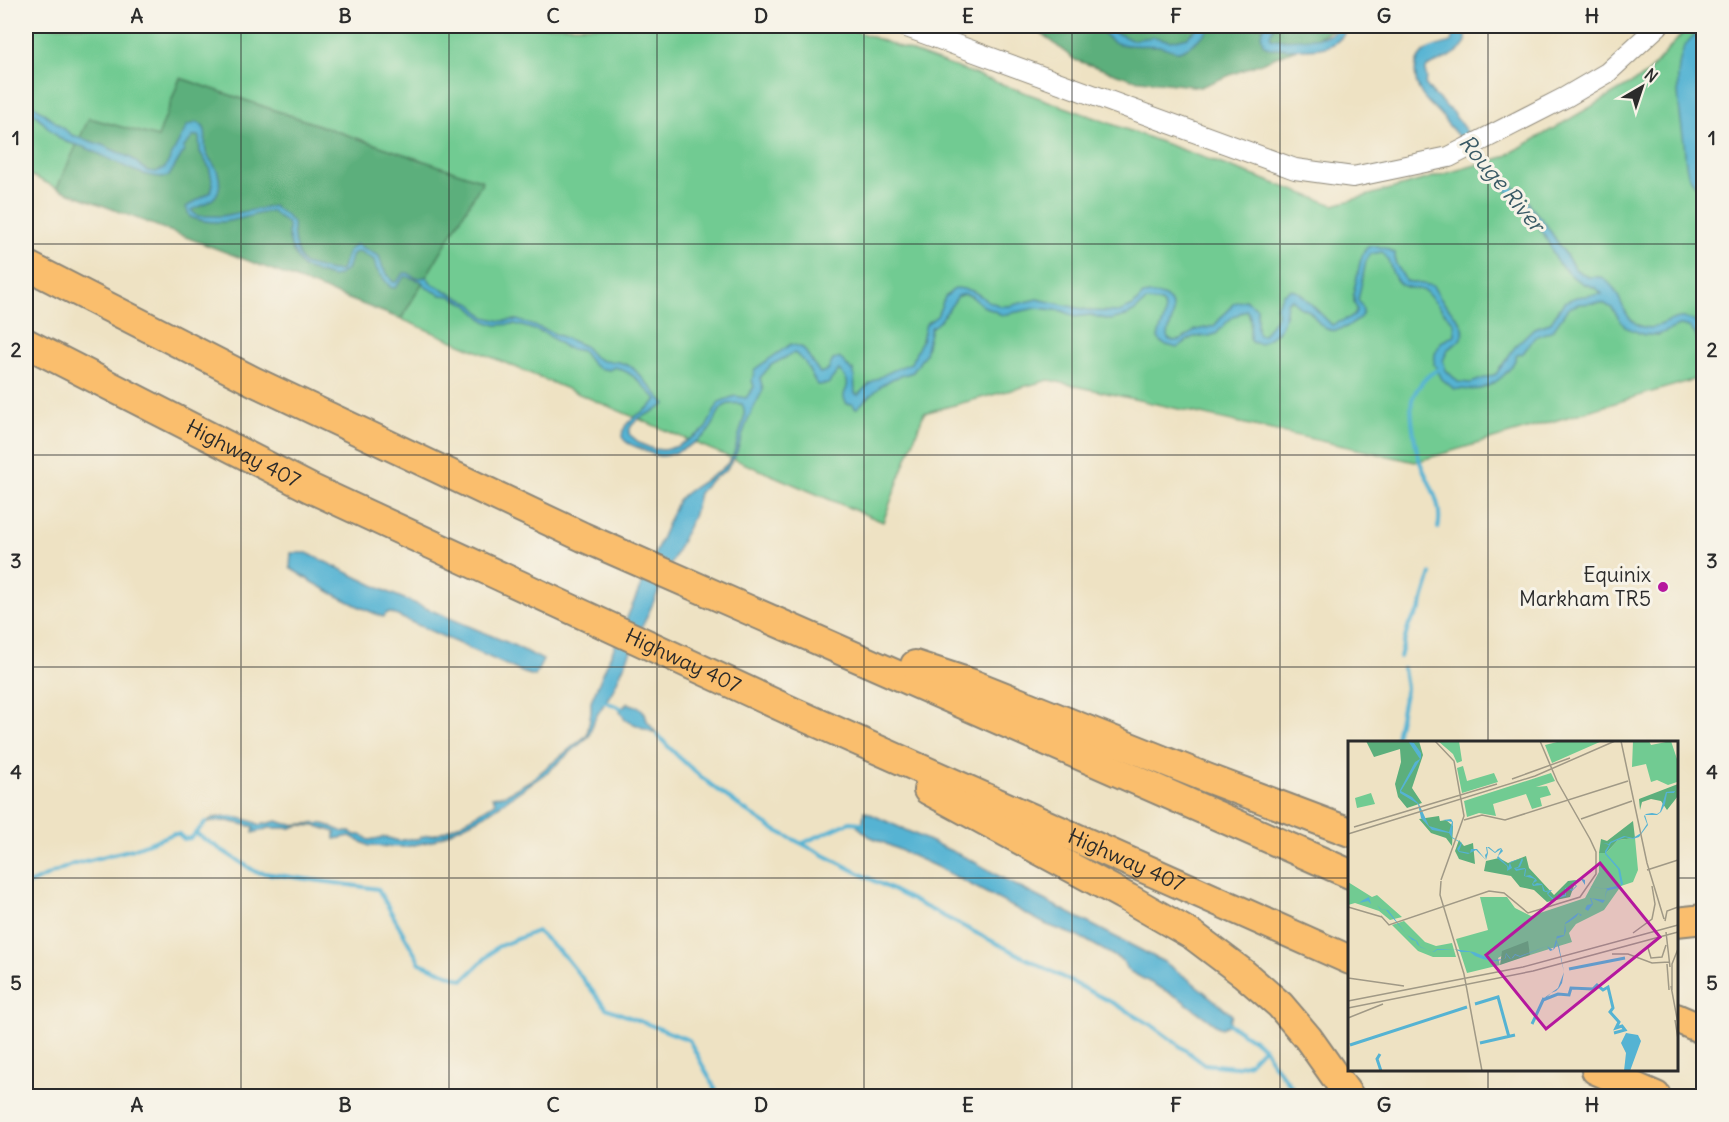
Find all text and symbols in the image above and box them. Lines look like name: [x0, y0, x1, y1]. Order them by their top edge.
text: A: [131, 3, 144, 28]
text: B: [338, 3, 352, 28]
text: C: [546, 3, 560, 28]
text: D: [754, 3, 768, 28]
text: E: [962, 3, 974, 28]
text: F: [1170, 3, 1182, 28]
text: G: [1377, 3, 1391, 28]
text: H: [1585, 3, 1599, 28]
north arrow: [1612, 57, 1672, 117]
text: N: [1641, 64, 1662, 87]
text: 1: [12, 125, 20, 150]
text: 1: [1708, 125, 1716, 150]
water label: Rouge River: [1453, 129, 1553, 240]
text: 2: [11, 337, 22, 362]
text: 2: [1707, 337, 1718, 362]
street label: Highway 407: [182, 413, 305, 494]
text: 3: [10, 548, 22, 573]
text: 3: [1706, 548, 1718, 573]
place label: Equinix Markham TR5: [1519, 561, 1651, 612]
marker: Equinix Markham TR5: [1656, 580, 1670, 594]
street label: Highway 407: [621, 622, 745, 699]
inset map: [1348, 741, 1678, 1071]
text: 4: [10, 759, 22, 784]
text: 4: [1706, 759, 1718, 784]
street label: Highway 407: [1064, 822, 1189, 898]
text: 5: [10, 970, 22, 995]
text: 5: [1706, 970, 1718, 995]
text: A: [131, 1092, 144, 1117]
text: B: [338, 1092, 352, 1117]
text: C: [546, 1092, 560, 1117]
text: D: [754, 1092, 768, 1117]
text: E: [962, 1092, 974, 1117]
text: F: [1170, 1092, 1182, 1117]
text: G: [1377, 1092, 1391, 1117]
text: H: [1585, 1092, 1599, 1117]

